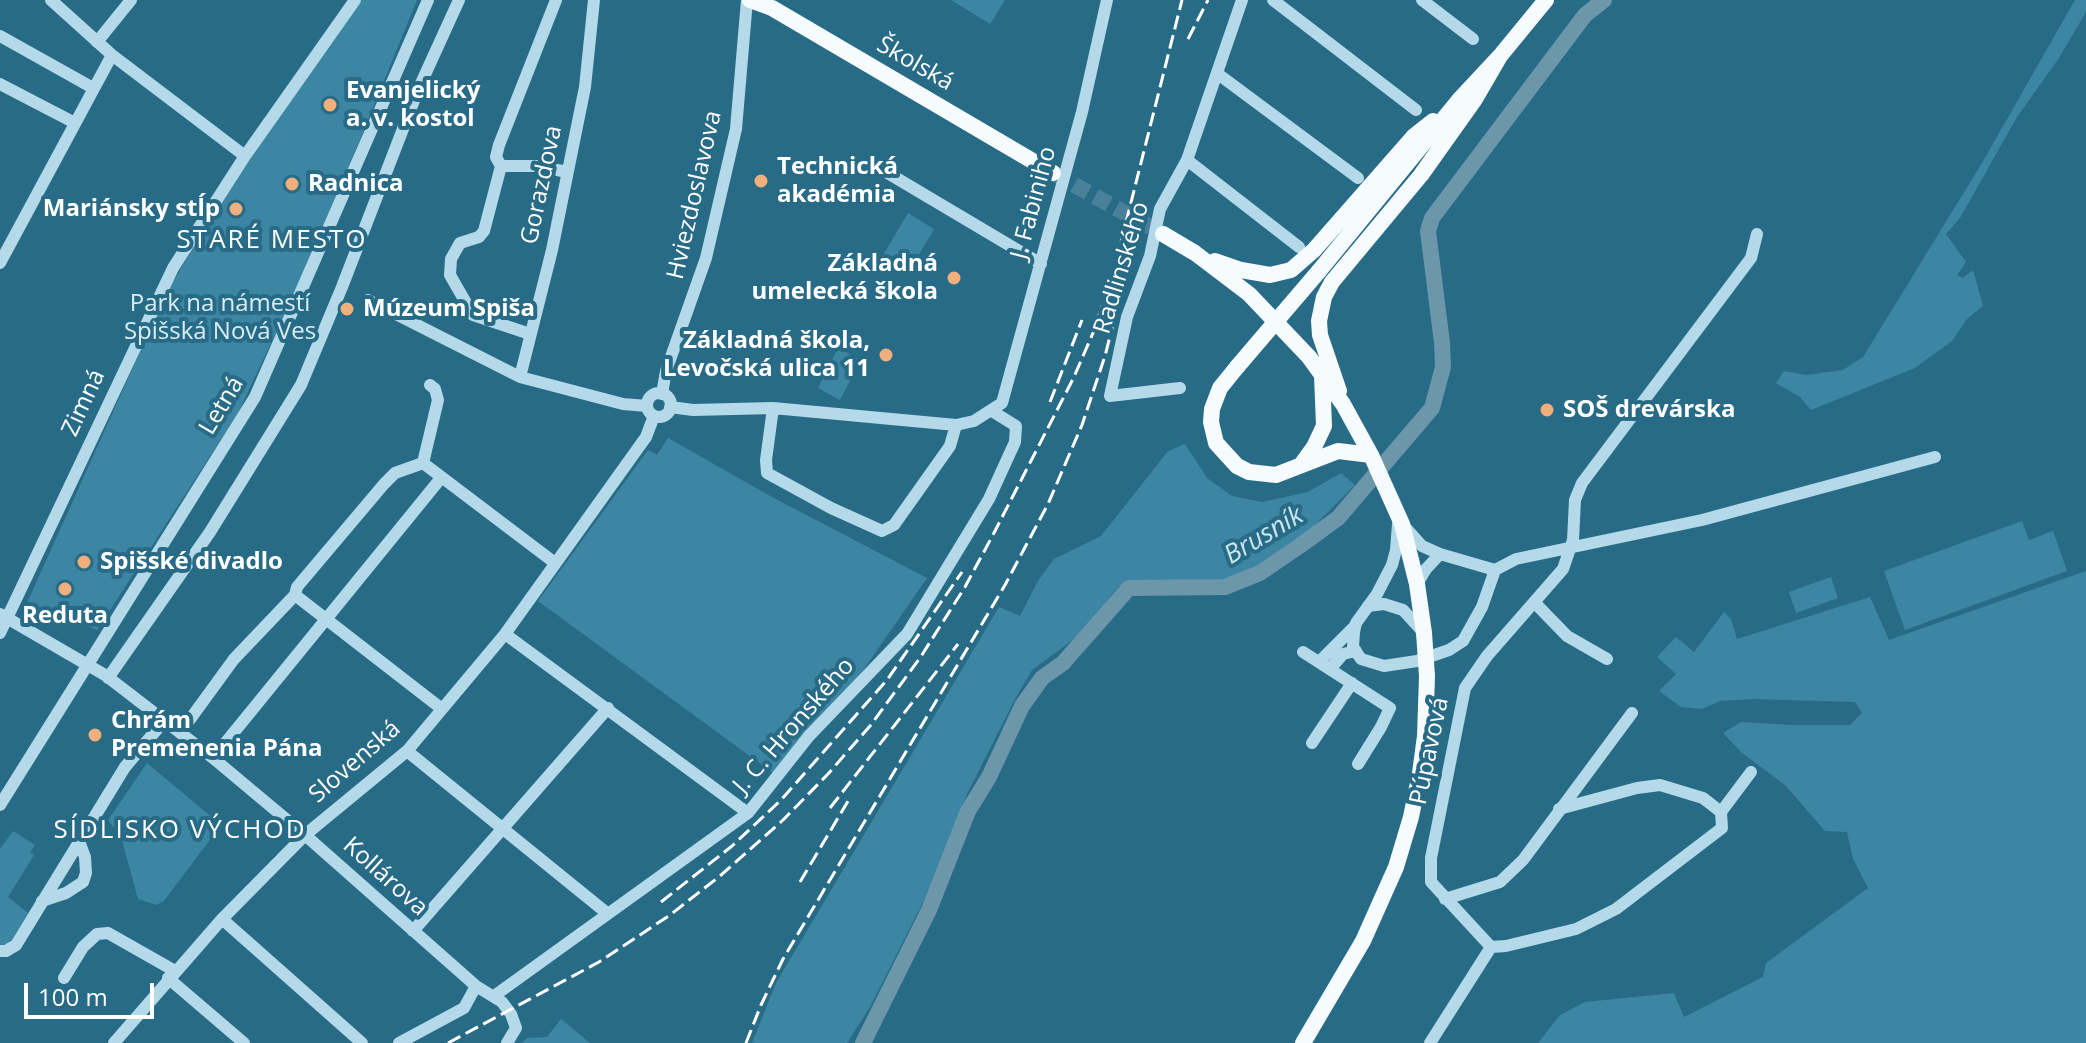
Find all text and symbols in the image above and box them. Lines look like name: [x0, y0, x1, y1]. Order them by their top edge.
street label: Školská: [872, 31, 958, 97]
place label: Evanjelický a. v. kostol: [346, 77, 480, 133]
marker: Evanjelický a. v. kostol: [321, 96, 339, 114]
street label: Hviezdoslavova: [662, 108, 728, 282]
street label: Gorazdova: [515, 123, 569, 247]
street label: J. Fabiniho: [1005, 144, 1063, 262]
place label: Technická akadémia: [777, 153, 898, 209]
place label: Radnica: [308, 170, 403, 198]
marker: Technická akadémia: [752, 172, 770, 190]
marker: Radnica: [283, 175, 301, 193]
place label: Mariánsky stĺp: [43, 195, 220, 223]
street label: Radlinského: [1088, 199, 1156, 337]
marker: Mariánsky stĺp: [227, 200, 245, 218]
district label: STARÉ MESTO: [177, 225, 367, 257]
place label: Základná umelecká škola: [752, 250, 938, 306]
marker: Základná umelecká škola: [945, 269, 963, 287]
park label: Park na námestí Spišská Nová Ves: [124, 290, 316, 346]
place label: Múzeum Spiša: [363, 295, 535, 323]
marker: Múzeum Spiša: [338, 300, 356, 318]
place label: Základná škola, Levočská ulica 11: [663, 327, 870, 383]
marker: Základná škola, Levočská ulica 11: [877, 346, 895, 364]
street label: Zimná: [56, 365, 112, 441]
street label: Letná: [194, 372, 250, 440]
place label: SOŠ drevárska: [1563, 396, 1735, 424]
marker: SOŠ drevárska: [1538, 401, 1556, 419]
water label: Brusník: [1219, 500, 1309, 572]
place label: Spišské divadlo: [100, 548, 283, 576]
marker: Spišské divadlo: [75, 553, 93, 571]
marker: Reduta: [56, 580, 74, 598]
place label: Reduta: [22, 602, 108, 630]
street label: J. C. Hronského: [727, 652, 861, 800]
street label: Púpavová: [1405, 695, 1455, 807]
place label: Chrám Premenenia Pána: [111, 707, 323, 763]
street label: Slovenská: [304, 715, 406, 809]
marker: Chrám Premenenia Pána: [86, 726, 104, 744]
district label: SÍDLISKO VÝCHOD: [53, 815, 307, 847]
street label: Kollárova: [337, 831, 433, 923]
scale bar: [28, 967, 158, 1017]
text: 100 m: [38, 980, 108, 1013]

